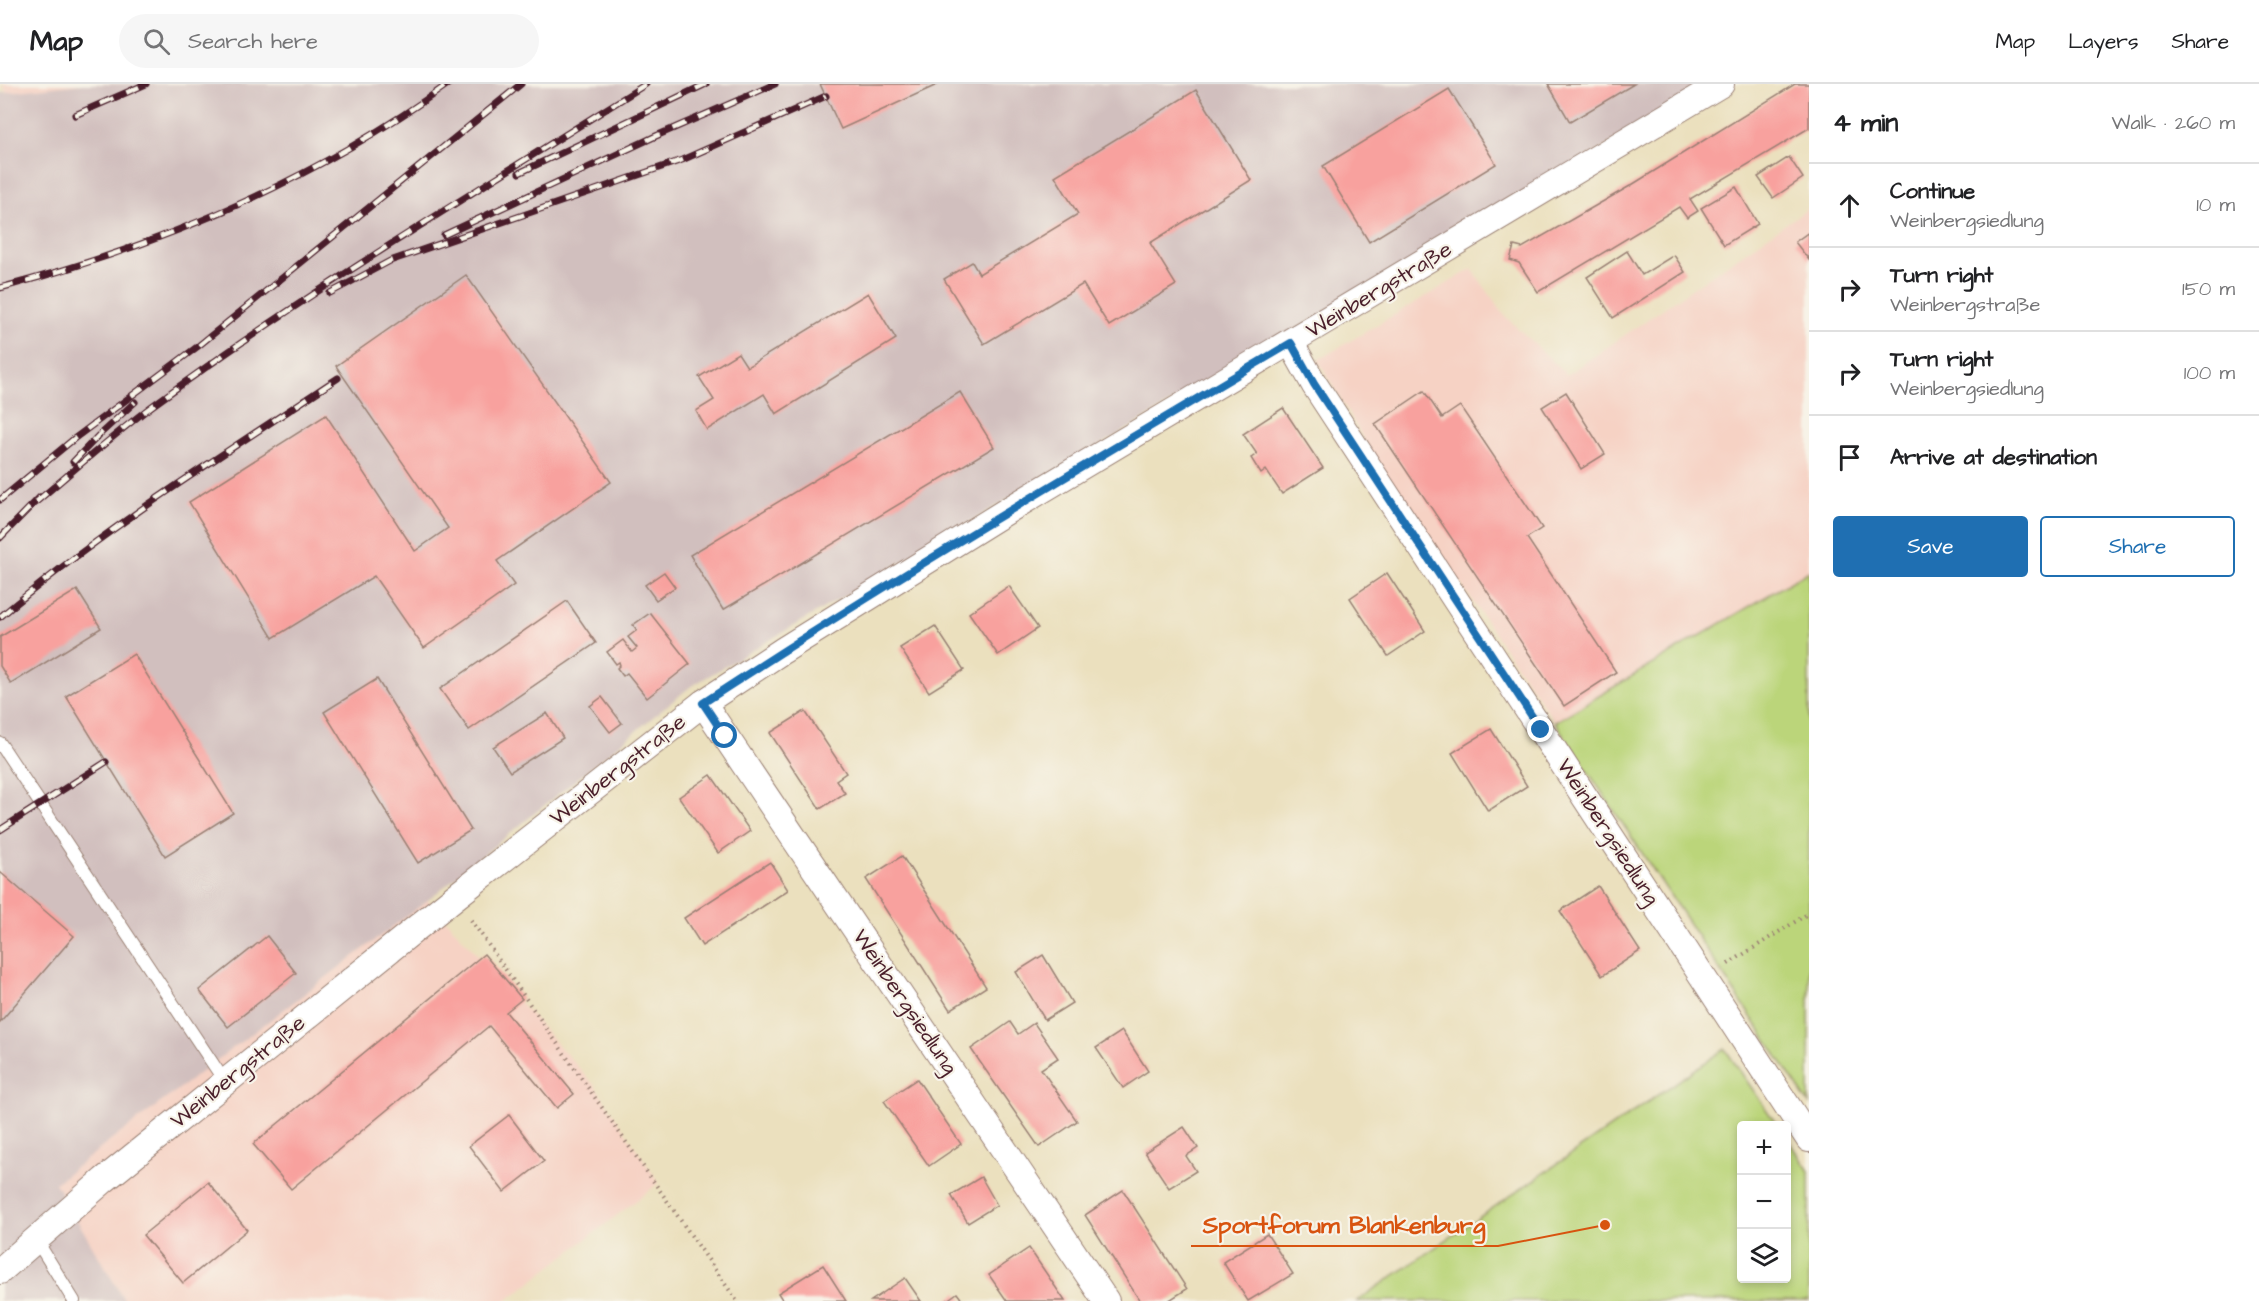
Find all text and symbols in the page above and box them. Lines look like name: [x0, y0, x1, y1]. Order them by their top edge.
search box: [119, 14, 539, 68]
text: Map: [30, 22, 83, 61]
icon: search: [140, 25, 173, 58]
text: Search here: [188, 26, 318, 57]
text: Map: [1995, 27, 2035, 56]
text: Layers: [2068, 27, 2138, 56]
text: Share: [2171, 27, 2229, 56]
text: 4 min: [1833, 105, 1898, 141]
text: Walk · 260 m: [2112, 109, 2235, 137]
text: Continue: [1890, 176, 1975, 207]
icon: ahead: [1833, 189, 1866, 222]
text: 10 m: [2196, 191, 2235, 219]
text: Weinbergsiedlung: [1890, 207, 2044, 235]
street label: Weinbergstraße: [1300, 234, 1458, 347]
text: Turn right: [1890, 260, 1993, 291]
icon: right: [1833, 273, 1866, 306]
text: 150 m: [2182, 275, 2235, 303]
text: Weinbergstraße: [1890, 291, 2040, 319]
text: Turn right: [1890, 344, 1993, 375]
icon: right: [1833, 357, 1866, 390]
text: 100 m: [2184, 359, 2235, 387]
text: Weinbergsiedlung: [1890, 375, 2044, 403]
icon: arrive: [1833, 441, 1866, 474]
text: Arrive at destination: [1890, 442, 2097, 473]
button: Save: [1833, 516, 2028, 577]
button: Share: [2040, 516, 2235, 577]
street label: Weinbergstraße: [543, 707, 693, 834]
route end: [1527, 716, 1553, 742]
route start: [711, 722, 737, 748]
street label: Weinbergsiedlung: [1548, 753, 1667, 912]
street label: Weinbergsiedlung: [844, 923, 965, 1081]
street label: Weinbergstraße: [164, 1008, 313, 1137]
map controls: [1737, 1121, 1791, 1283]
button: +: [1737, 1121, 1791, 1175]
button: −: [1737, 1175, 1791, 1229]
callout: Sportforum Blankenburg: [1191, 1204, 1498, 1246]
text: Sportforum Blankenburg: [1202, 1209, 1486, 1244]
button: layers: [1737, 1229, 1791, 1283]

